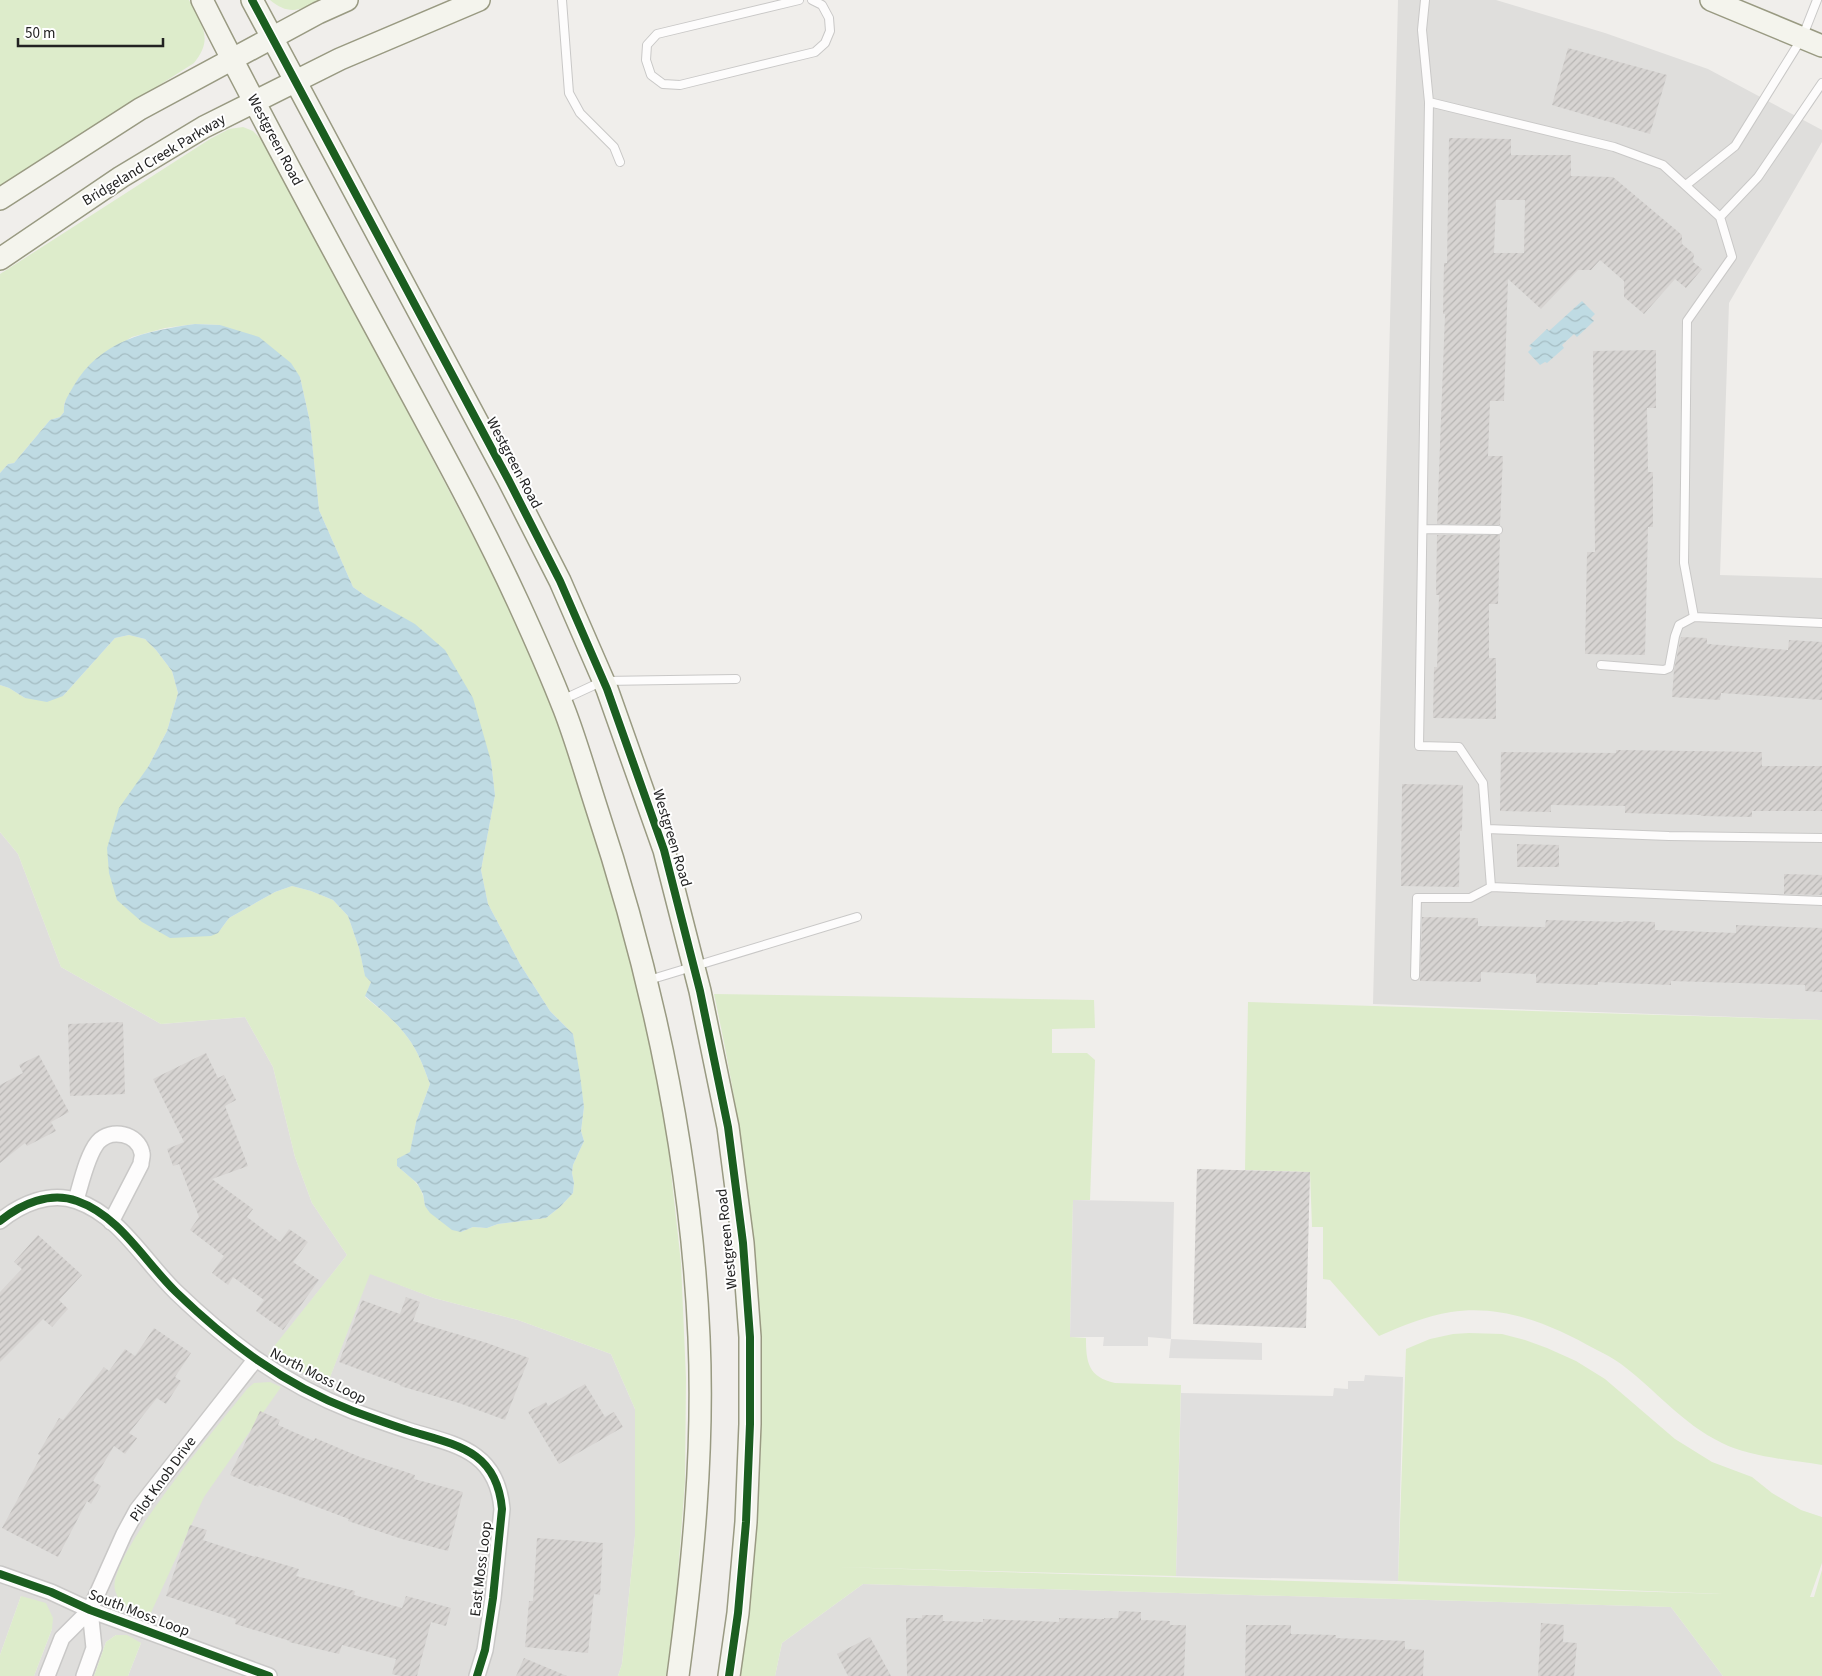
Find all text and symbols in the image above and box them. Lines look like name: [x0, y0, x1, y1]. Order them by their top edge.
scale bar: [18, 15, 162, 47]
text: 50 m: [25, 23, 55, 44]
street label: Westgreen Road: [242, 90, 308, 190]
street label: Bridgeland Creek Parkway: [78, 109, 230, 211]
street label: Westgreen Road: [481, 413, 547, 513]
street label: Westgreen Road: [647, 787, 697, 889]
street label: Westgreen Road: [711, 1188, 743, 1290]
street label: North Moss Loop: [266, 1343, 370, 1409]
street label: Pilot Knob Drive: [125, 1432, 201, 1526]
street label: East Moss Loop: [465, 1520, 497, 1618]
street label: South Moss Loop: [85, 1584, 193, 1642]

